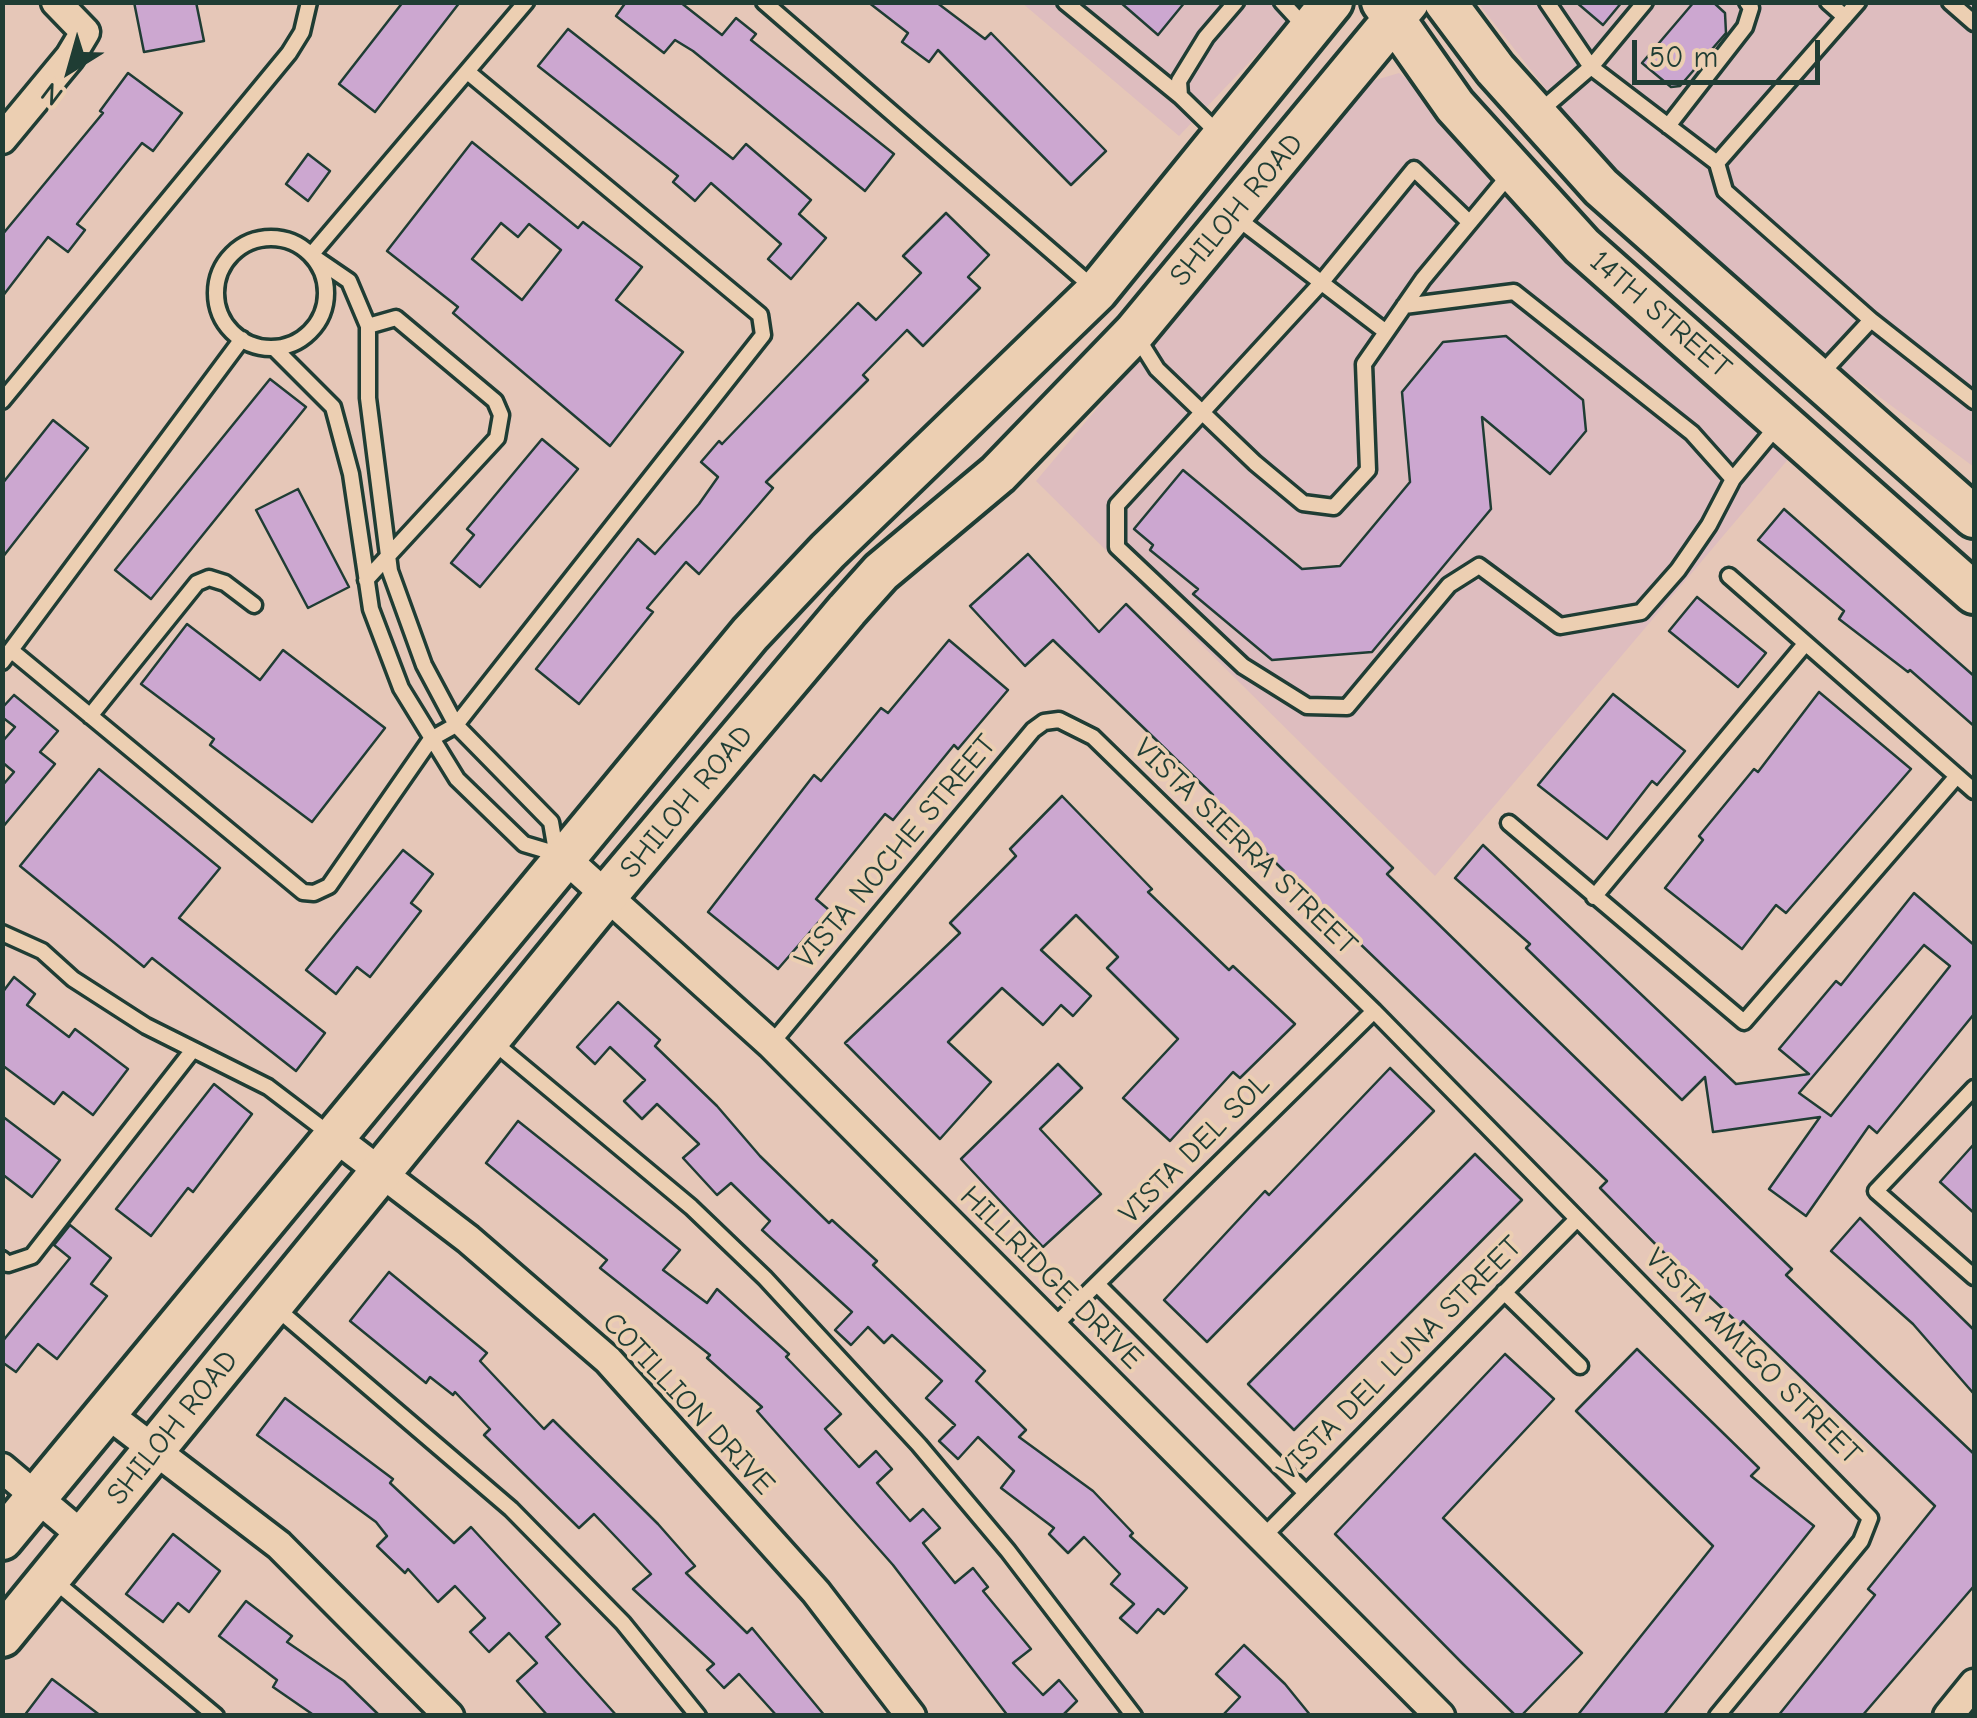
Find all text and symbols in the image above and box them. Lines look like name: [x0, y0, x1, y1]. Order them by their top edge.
north arrow: [20, 20, 120, 120]
scale bar: [1637, 20, 1824, 82]
text: 50 m: [1649, 40, 1718, 75]
text: N: [35, 76, 69, 112]
street label: SHILOH ROAD: [1163, 126, 1311, 294]
street label: 14TH STREET: [1582, 244, 1738, 386]
street label: SHILOH ROAD: [613, 718, 761, 886]
street label: VISTA NOCHE STREET: [788, 728, 1004, 976]
street label: VISTA SIERRA STREET: [1126, 731, 1364, 963]
street label: VISTA DEL SOL: [1112, 1066, 1278, 1232]
street label: HILLRIDGE DRIVE: [952, 1179, 1150, 1377]
street label: VISTA DEL LUNA STREET: [1270, 1229, 1530, 1489]
street label: VISTA AMIGO STREET: [1637, 1241, 1869, 1473]
street label: COTILLION DRIVE: [594, 1305, 782, 1503]
street label: SHILOH ROAD: [100, 1343, 246, 1513]

